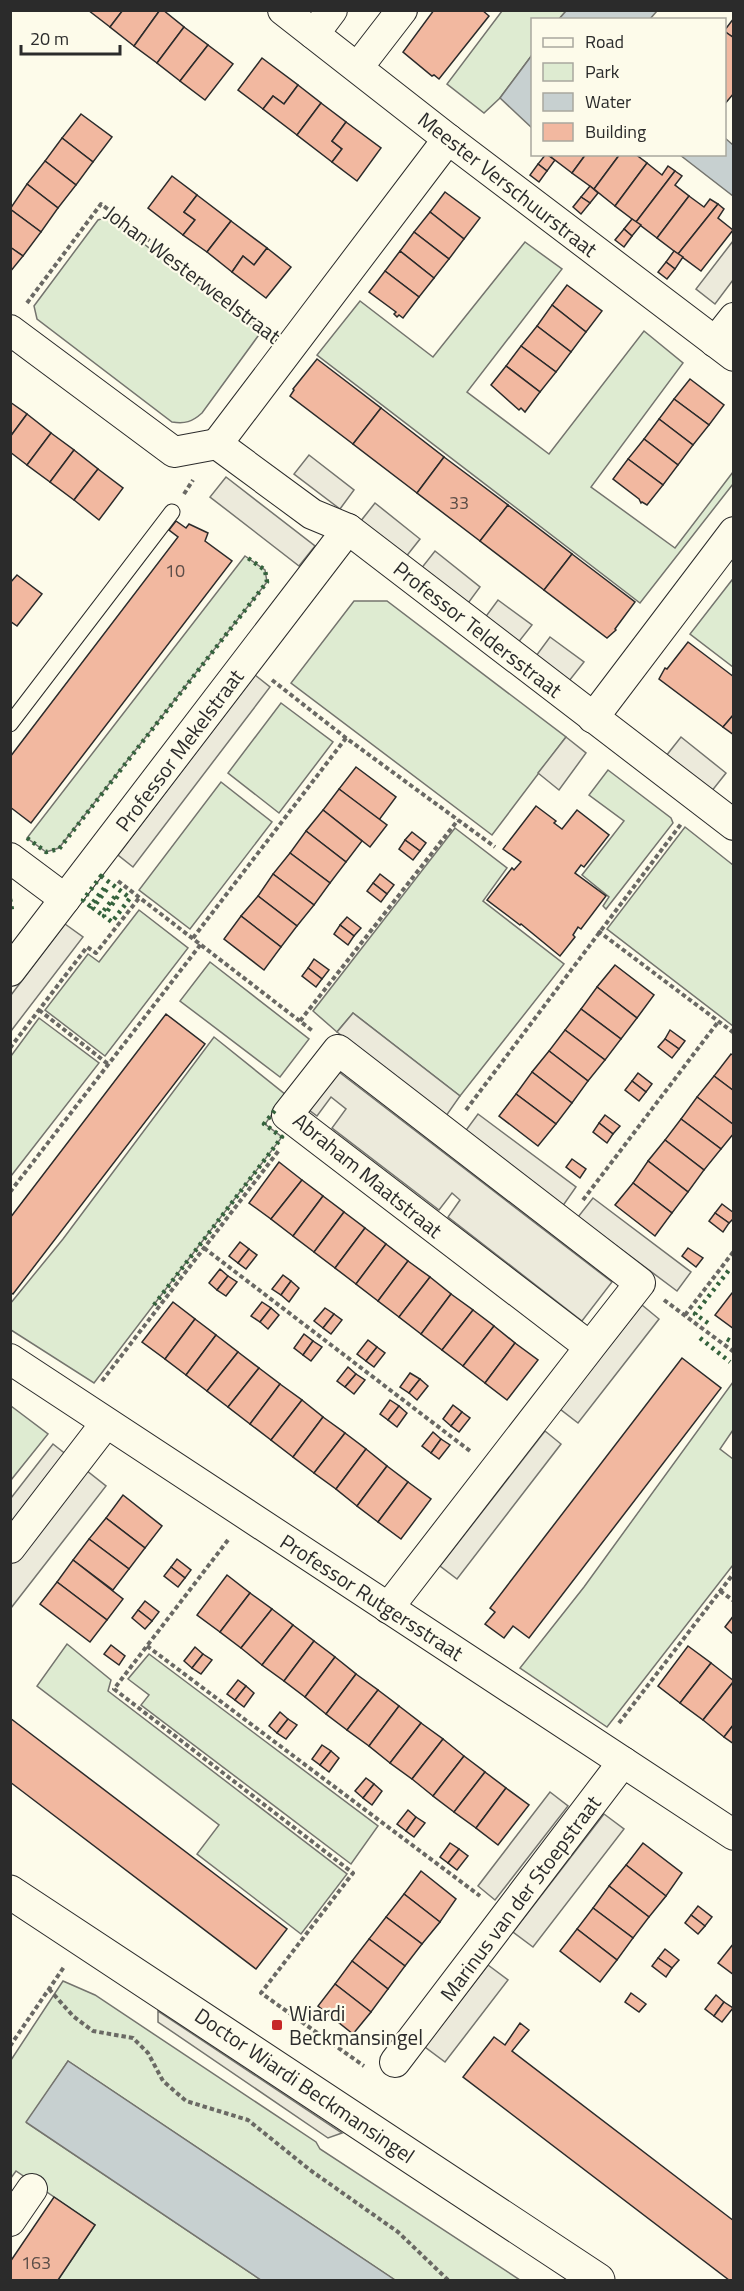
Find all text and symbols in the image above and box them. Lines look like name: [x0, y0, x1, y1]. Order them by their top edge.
scale bar: [21, 18, 120, 56]
legend: [531, 18, 726, 156]
text: 20 m: [30, 25, 69, 52]
text: Road: [585, 28, 624, 55]
text: Park: [585, 58, 620, 85]
text: Water: [585, 88, 631, 115]
street label: Meester Verschuurstraat: [411, 104, 605, 265]
text: Building: [585, 118, 646, 145]
street label: Johan Westerweelstraat: [98, 197, 288, 351]
house number: 33: [449, 489, 469, 516]
street label: Professor Teldersstraat: [387, 553, 570, 706]
house number: 10: [165, 557, 185, 584]
street label: Professor Mekelstraat: [107, 661, 251, 838]
street label: Abraham Maatstraat: [286, 1105, 450, 1246]
street label: Professor Rutgersstraat: [274, 1526, 471, 1669]
street label: Marinus van der Stoepstraat: [432, 1788, 609, 2008]
place label: Wiardi Beckmansingel: [289, 1997, 423, 2053]
street label: Doctor Wiardi Beckmansingel: [189, 1999, 421, 2171]
marker: Wiardi Beckmansingel: [270, 2018, 284, 2032]
house number: 163: [21, 2249, 51, 2276]

